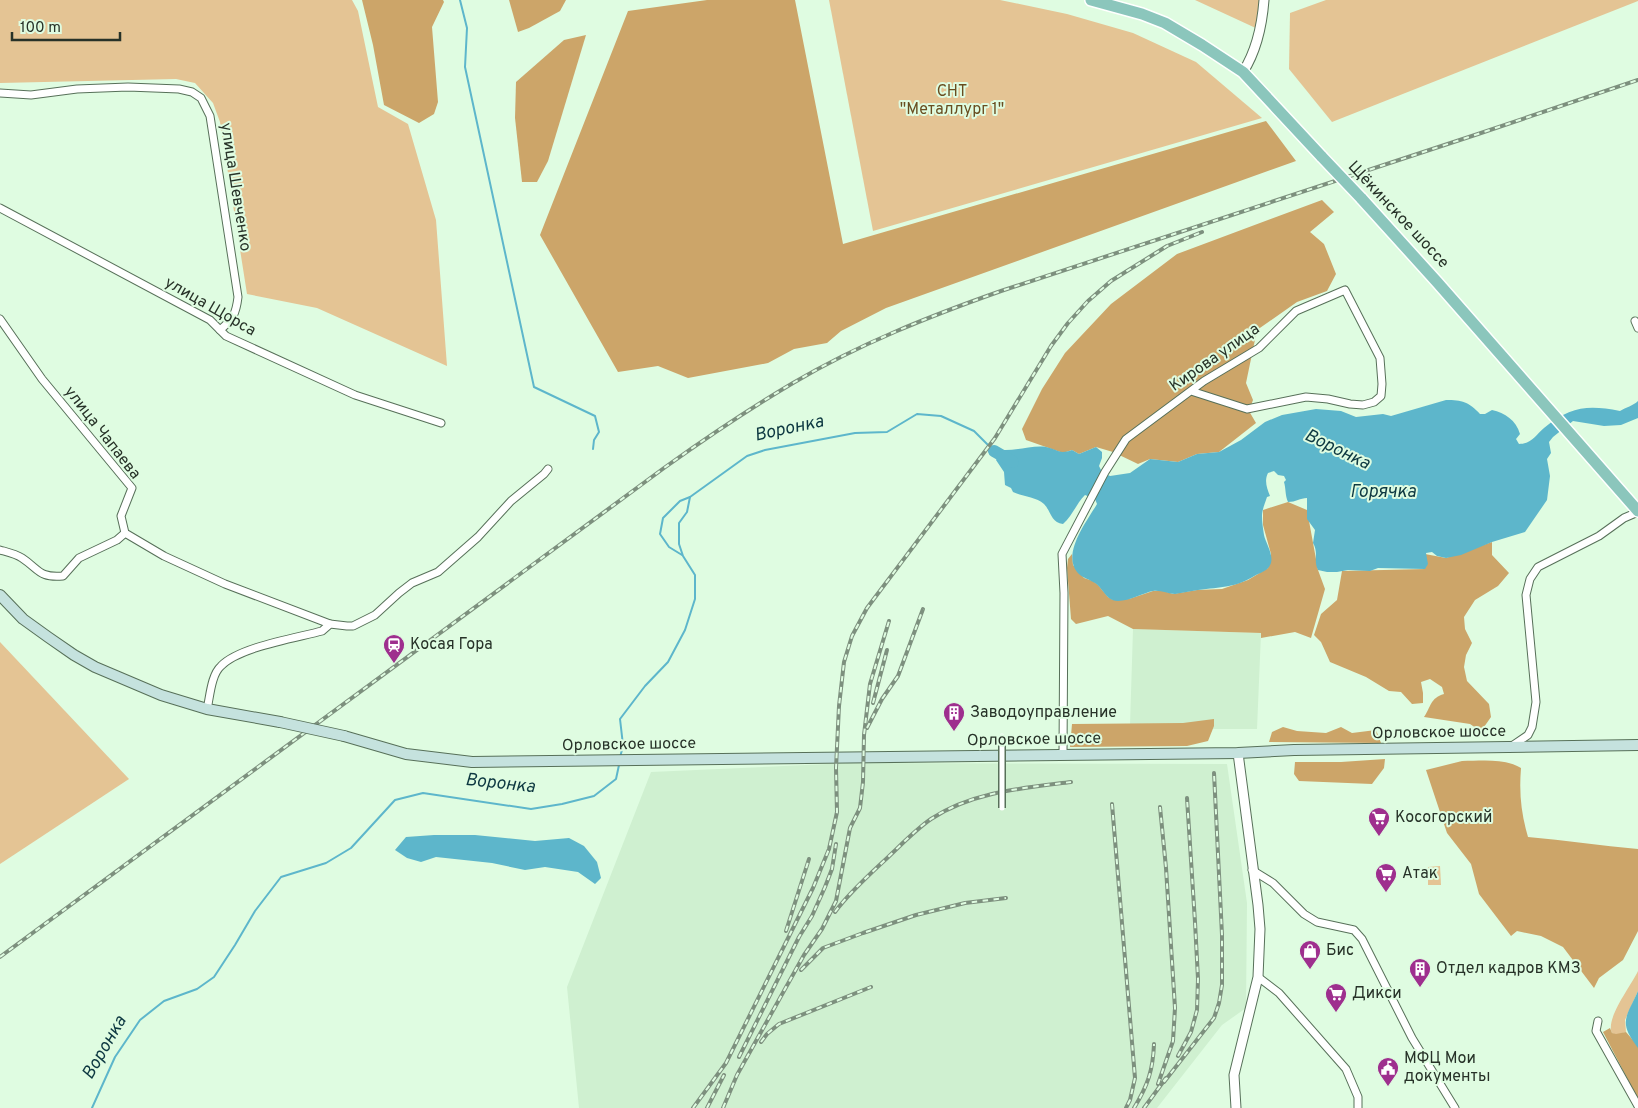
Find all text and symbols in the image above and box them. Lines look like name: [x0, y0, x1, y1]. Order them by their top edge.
scale bar: [12, 10, 120, 42]
text: 100 m: [20, 19, 61, 38]
park label: СНТ "Металлург 1": [900, 82, 1004, 120]
street label: улица Шевченко: [215, 121, 255, 253]
street label: Щёкинское шоссе: [1343, 157, 1453, 273]
street label: улица Щорса: [161, 273, 259, 341]
street label: Кирова улица: [1166, 320, 1264, 396]
street label: улица Чапаева: [59, 382, 145, 484]
water label: Воронка: [752, 410, 826, 448]
water label: Воронка: [1300, 424, 1374, 476]
water label: Горячка: [1350, 481, 1417, 504]
station icon: Косая Гора: [382, 633, 406, 664]
place label: Косая Гора: [410, 635, 493, 655]
building icon: Заводоуправление: [942, 701, 966, 732]
place label: Заводоуправление: [970, 703, 1117, 723]
street label: Орловское шоссе: [1372, 722, 1506, 744]
street label: Орловское шоссе: [967, 729, 1101, 751]
street label: Орловское шоссе: [562, 734, 696, 756]
water label: Воронка: [464, 769, 537, 799]
supermarket icon: Косогорский: [1367, 806, 1391, 837]
place label: Косогорский: [1395, 808, 1492, 828]
supermarket icon: Атак: [1374, 862, 1398, 893]
place label: Атак: [1402, 864, 1438, 884]
shop icon: Бис: [1298, 939, 1322, 970]
place label: Бис: [1326, 941, 1354, 961]
building icon: Отдел кадров КМЗ: [1408, 957, 1432, 988]
place label: Отдел кадров КМЗ: [1436, 959, 1581, 979]
supermarket icon: Дикси: [1324, 982, 1348, 1013]
place label: Дикси: [1352, 984, 1402, 1004]
water label: Воронка: [78, 1011, 133, 1084]
place label: МФЦ Мои документы: [1404, 1049, 1490, 1087]
public building icon: МФЦ Мои документы: [1376, 1056, 1400, 1087]

